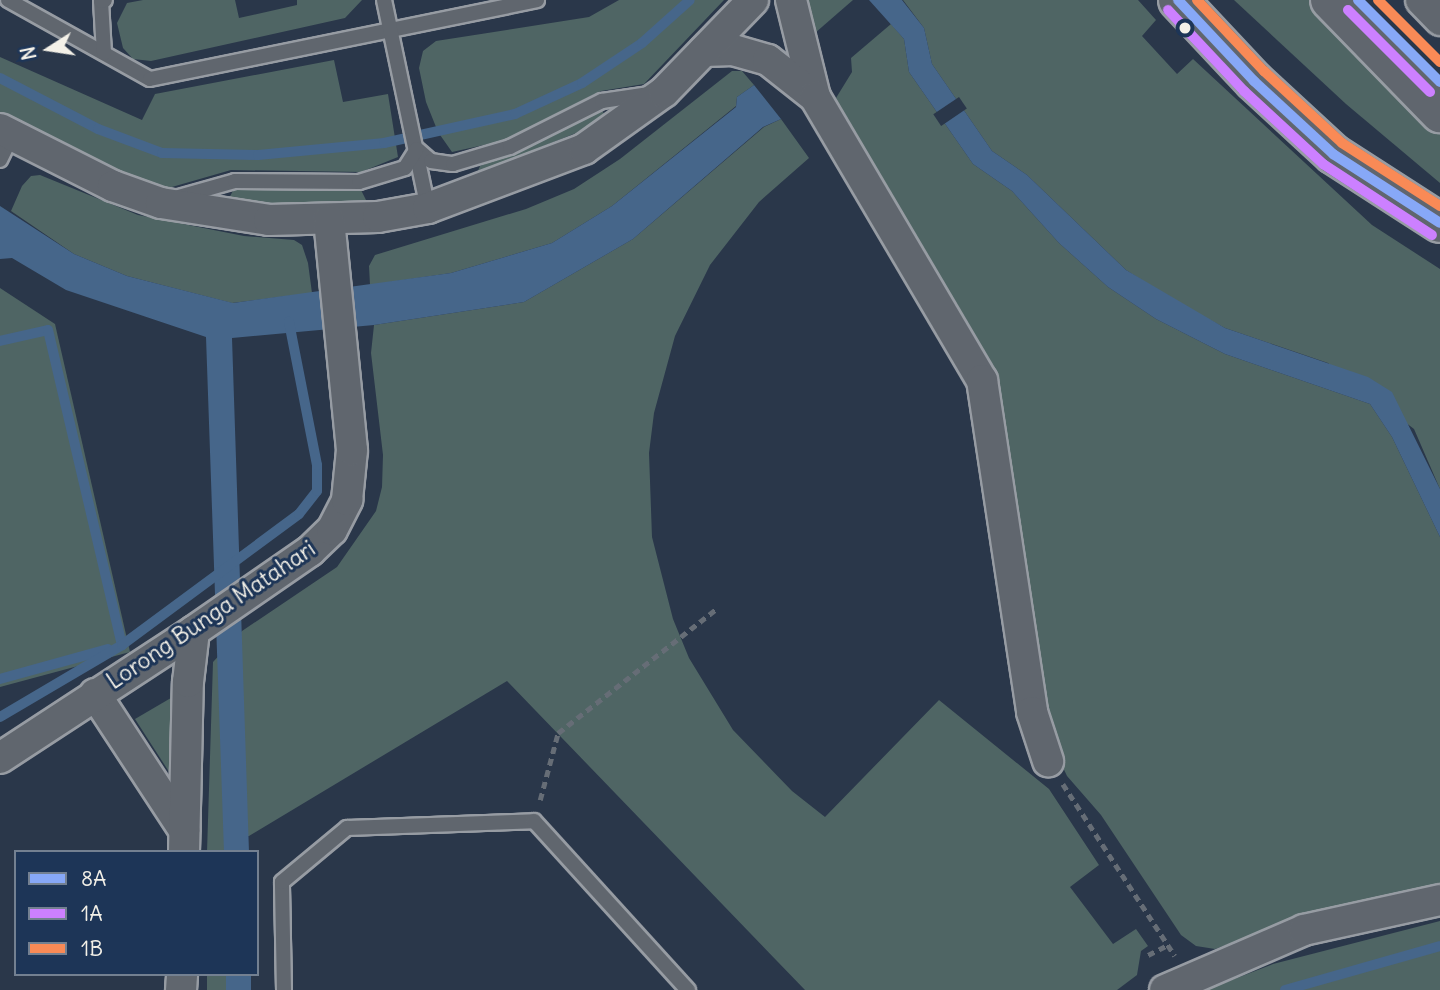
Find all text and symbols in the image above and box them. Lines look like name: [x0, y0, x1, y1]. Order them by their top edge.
north arrow: [14, 14, 84, 84]
unlabelled marker: [1178, 21, 1192, 35]
text: N: [15, 44, 42, 62]
street label: Lorong Bunga Matahari: [101, 535, 321, 695]
legend: [14, 850, 259, 976]
text: 8A: [81, 865, 107, 892]
text: 1A: [81, 900, 103, 927]
text: 1B: [81, 935, 103, 962]

